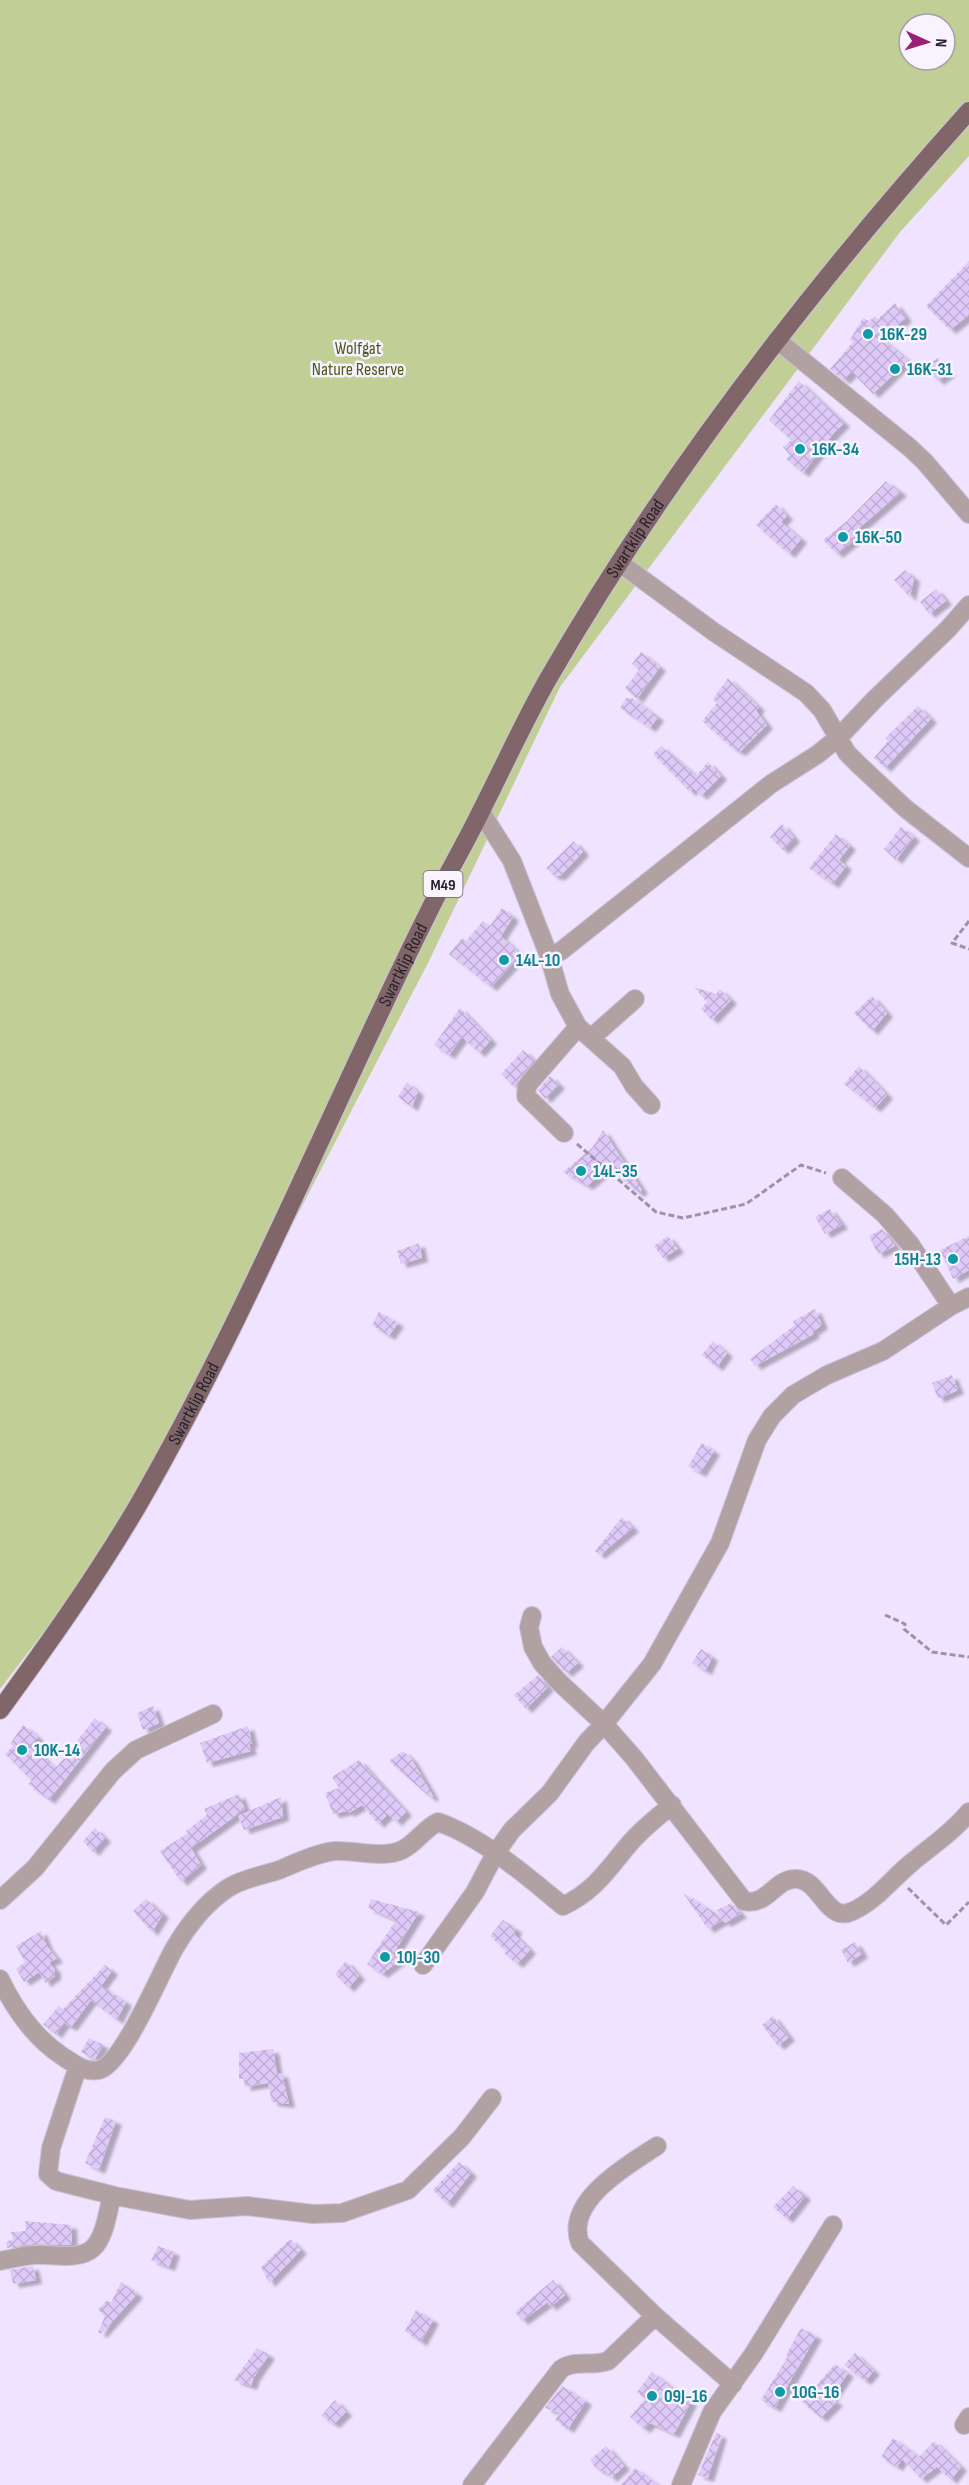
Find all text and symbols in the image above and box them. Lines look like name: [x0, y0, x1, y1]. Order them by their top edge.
north arrow: [897, 12, 957, 72]
text: N: [931, 38, 950, 48]
place label: 16K-29: [880, 324, 927, 345]
marker: 16K-29: [861, 327, 875, 341]
park label: Wolfgat Nature Reserve: [312, 338, 404, 380]
place label: 16K-31: [907, 359, 953, 380]
marker: 16K-31: [888, 362, 902, 376]
place label: 16K-34: [812, 439, 860, 460]
marker: 16K-34: [793, 442, 807, 456]
street label: Swartklip Road: [602, 495, 669, 582]
place label: 16K-50: [855, 527, 902, 548]
marker: 16K-50: [836, 530, 850, 544]
road number: M49: [424, 871, 462, 897]
street label: Swartklip Road: [374, 920, 432, 1010]
place label: 14L-10: [516, 950, 560, 971]
marker: 14L-10: [497, 953, 511, 967]
place label: 14L-35: [593, 1161, 638, 1182]
marker: 14L-35: [574, 1164, 588, 1178]
place label: 15H-13: [894, 1249, 941, 1270]
marker: 15H-13: [946, 1252, 960, 1266]
street label: Swartklip Road: [164, 1359, 224, 1448]
place label: 10K-14: [34, 1740, 81, 1761]
marker: 10K-14: [15, 1743, 29, 1757]
place label: 10J-30: [397, 1947, 440, 1968]
marker: 10J-30: [378, 1950, 392, 1964]
place label: 10G-16: [792, 2382, 840, 2403]
marker: 10G-16: [773, 2385, 787, 2399]
place label: 09J-16: [664, 2386, 708, 2407]
marker: 09J-16: [645, 2389, 659, 2403]

